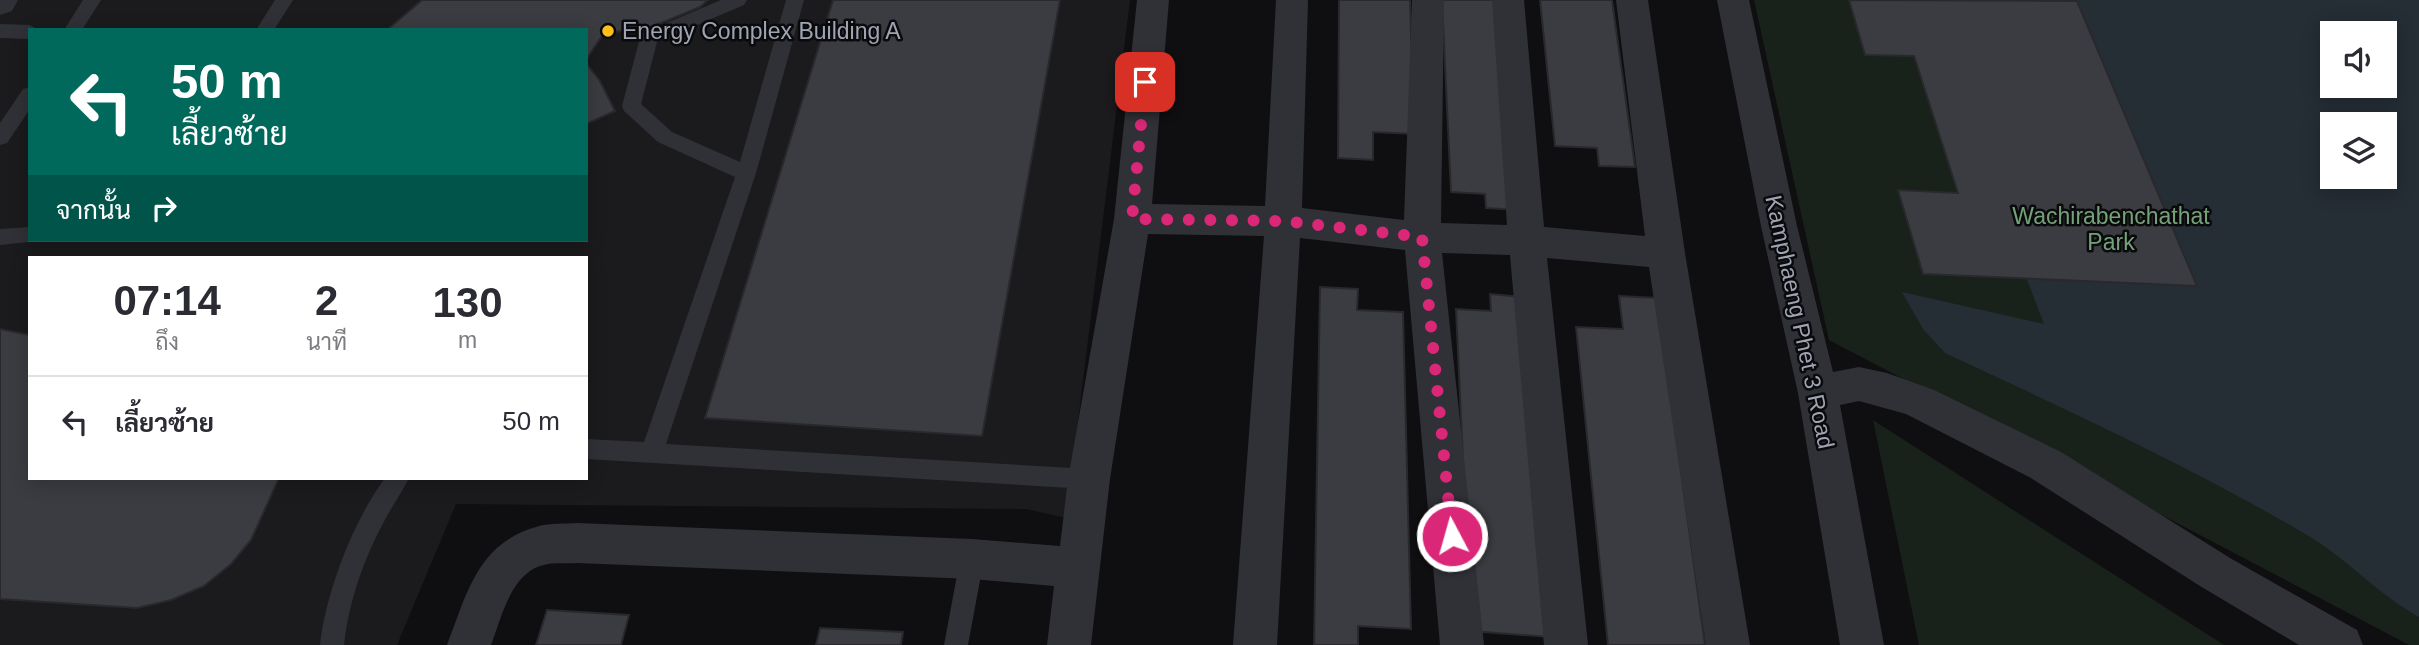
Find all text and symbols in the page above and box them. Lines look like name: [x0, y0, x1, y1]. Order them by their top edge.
place label: Energy Complex Building A: [622, 18, 901, 44]
map controls: [2320, 21, 2397, 189]
button: sound: [2320, 21, 2397, 98]
marker: Energy Complex Building A: [600, 23, 616, 39]
pin: [1115, 52, 1175, 112]
text: 50 m: [171, 54, 283, 108]
icon: left: [56, 56, 147, 147]
icon: arrive: [1126, 63, 1164, 101]
button: layers: [2320, 112, 2397, 189]
text: เลี้ยวซ้าย: [171, 116, 288, 152]
icon: right: [145, 189, 183, 227]
street label: Kamphaeng Phet 3 Road: [1760, 193, 1840, 451]
text: จากนั้น: [56, 195, 131, 225]
park label: Wachirabenchathat Park: [2012, 203, 2210, 255]
text: 07:14: [113, 277, 221, 324]
text: 2: [315, 277, 338, 324]
text: 130: [433, 279, 503, 326]
text: m: [458, 327, 477, 353]
text: ถึง: [155, 329, 179, 355]
text: นาที: [306, 329, 347, 355]
icon: left: [56, 403, 94, 441]
text: 50 m: [502, 406, 560, 436]
text: เลี้ยวซ้าย: [115, 408, 214, 438]
position arrow: [1415, 499, 1489, 573]

